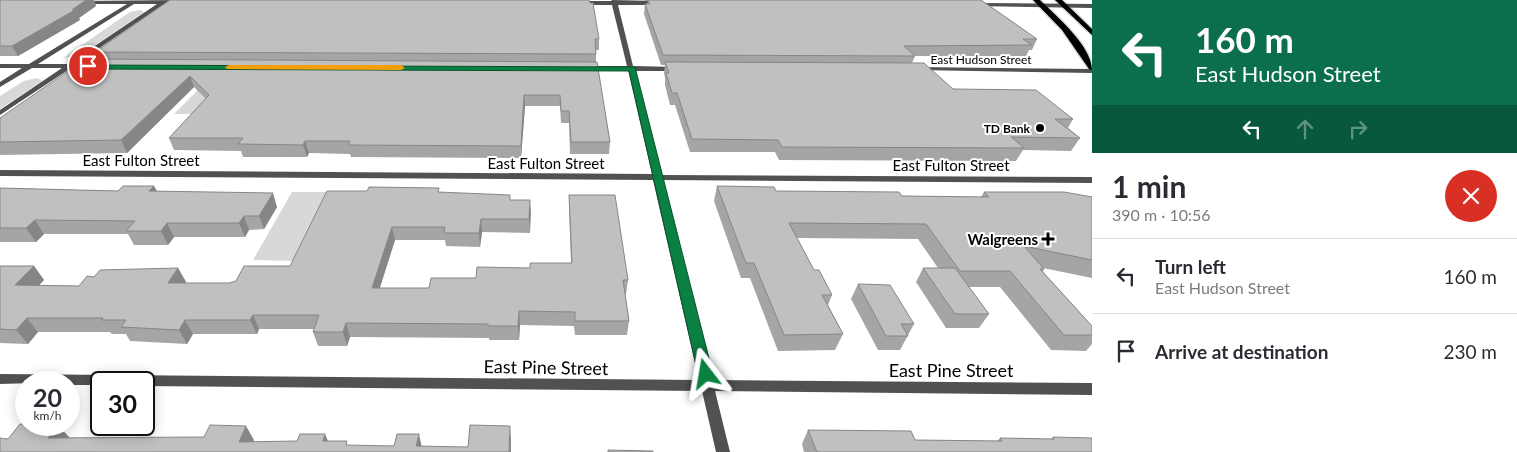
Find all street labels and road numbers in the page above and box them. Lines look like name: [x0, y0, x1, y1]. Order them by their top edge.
street label: East Hudson Street: [930, 52, 1032, 67]
street label: East Fulton Street: [82, 151, 200, 169]
street label: East Fulton Street: [487, 154, 605, 172]
street label: East Fulton Street: [892, 156, 1010, 174]
street label: East Pine Street: [483, 355, 609, 379]
street label: East Pine Street: [889, 359, 1014, 381]

